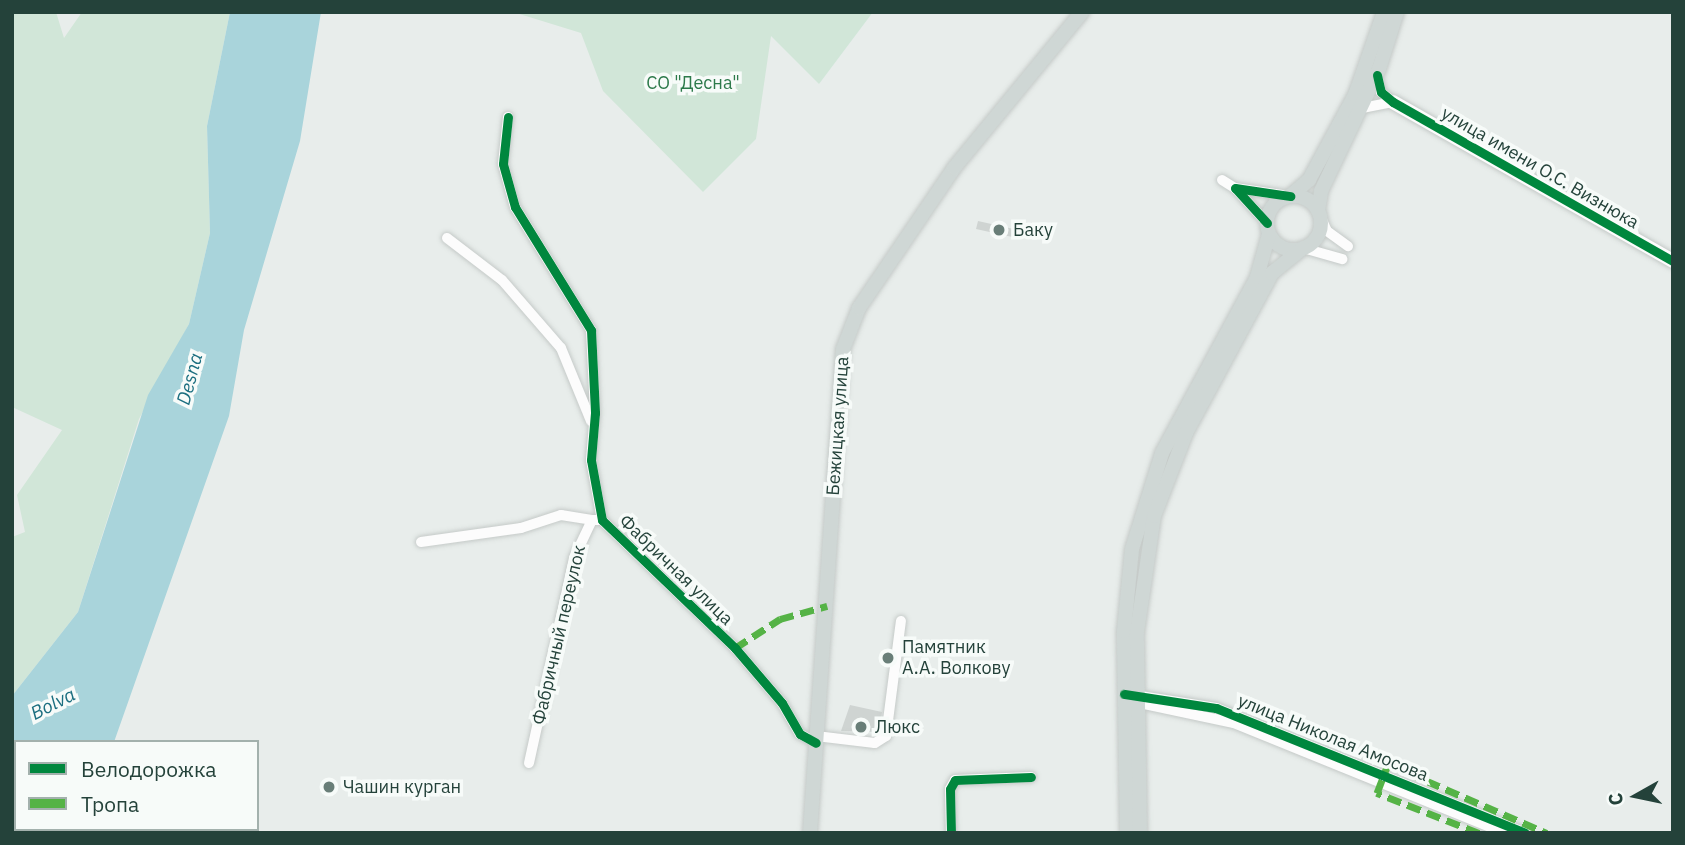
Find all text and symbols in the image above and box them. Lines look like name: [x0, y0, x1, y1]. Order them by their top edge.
park label: СО "Десна": [646, 72, 740, 94]
street label: улица имени О.С. Визнюка: [1437, 103, 1643, 233]
place label: Баку: [1013, 219, 1053, 241]
marker: Баку: [991, 222, 1007, 238]
water label: Desna: [172, 351, 208, 407]
street label: Бежицкая улица: [822, 356, 854, 496]
street label: Фабричная улица: [615, 510, 737, 630]
street label: Фабричный переулок: [528, 543, 590, 727]
place label: Памятник А.А. Волкову: [902, 637, 1010, 680]
marker: Памятник А.А. Волкову: [880, 650, 896, 666]
water label: Bolva: [27, 683, 79, 725]
street label: улица Николая Амосова: [1235, 690, 1431, 786]
place label: Люкс: [875, 716, 920, 738]
marker: Люкс: [853, 719, 869, 735]
legend: [14, 740, 259, 831]
text: Велодорожка: [81, 755, 216, 783]
north arrow: [1601, 761, 1671, 831]
place label: Чашин курган: [343, 776, 461, 798]
marker: Чашин курган: [321, 779, 337, 795]
text: Тропа: [81, 790, 139, 818]
text: С: [1602, 791, 1628, 807]

